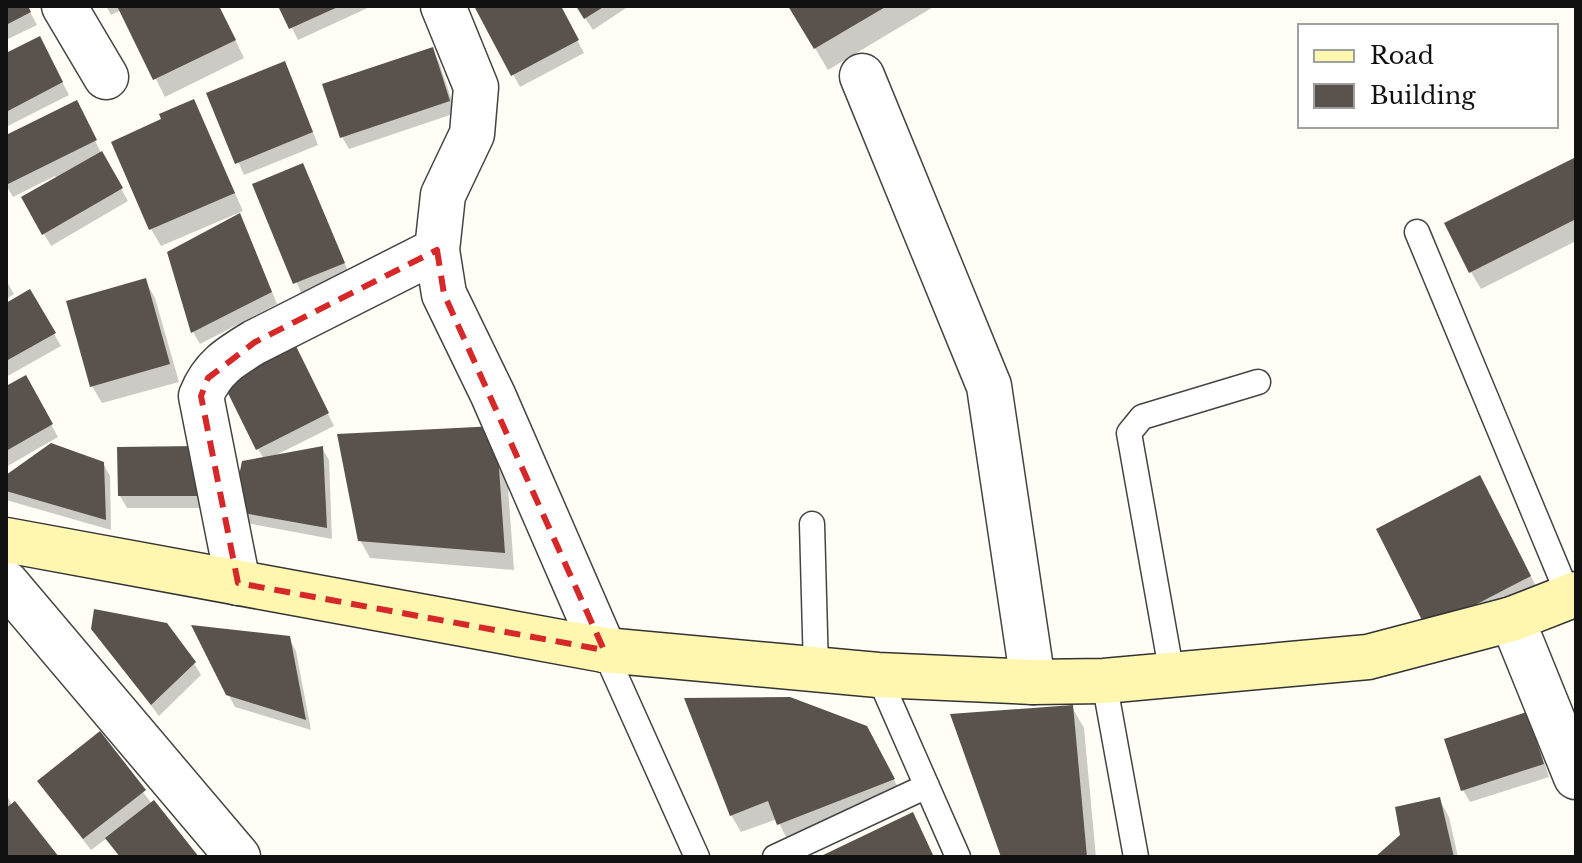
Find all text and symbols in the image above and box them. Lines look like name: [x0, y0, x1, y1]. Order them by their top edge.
legend: [1298, 24, 1558, 128]
text: Road: [1370, 41, 1434, 70]
text: Building: [1370, 81, 1476, 110]

